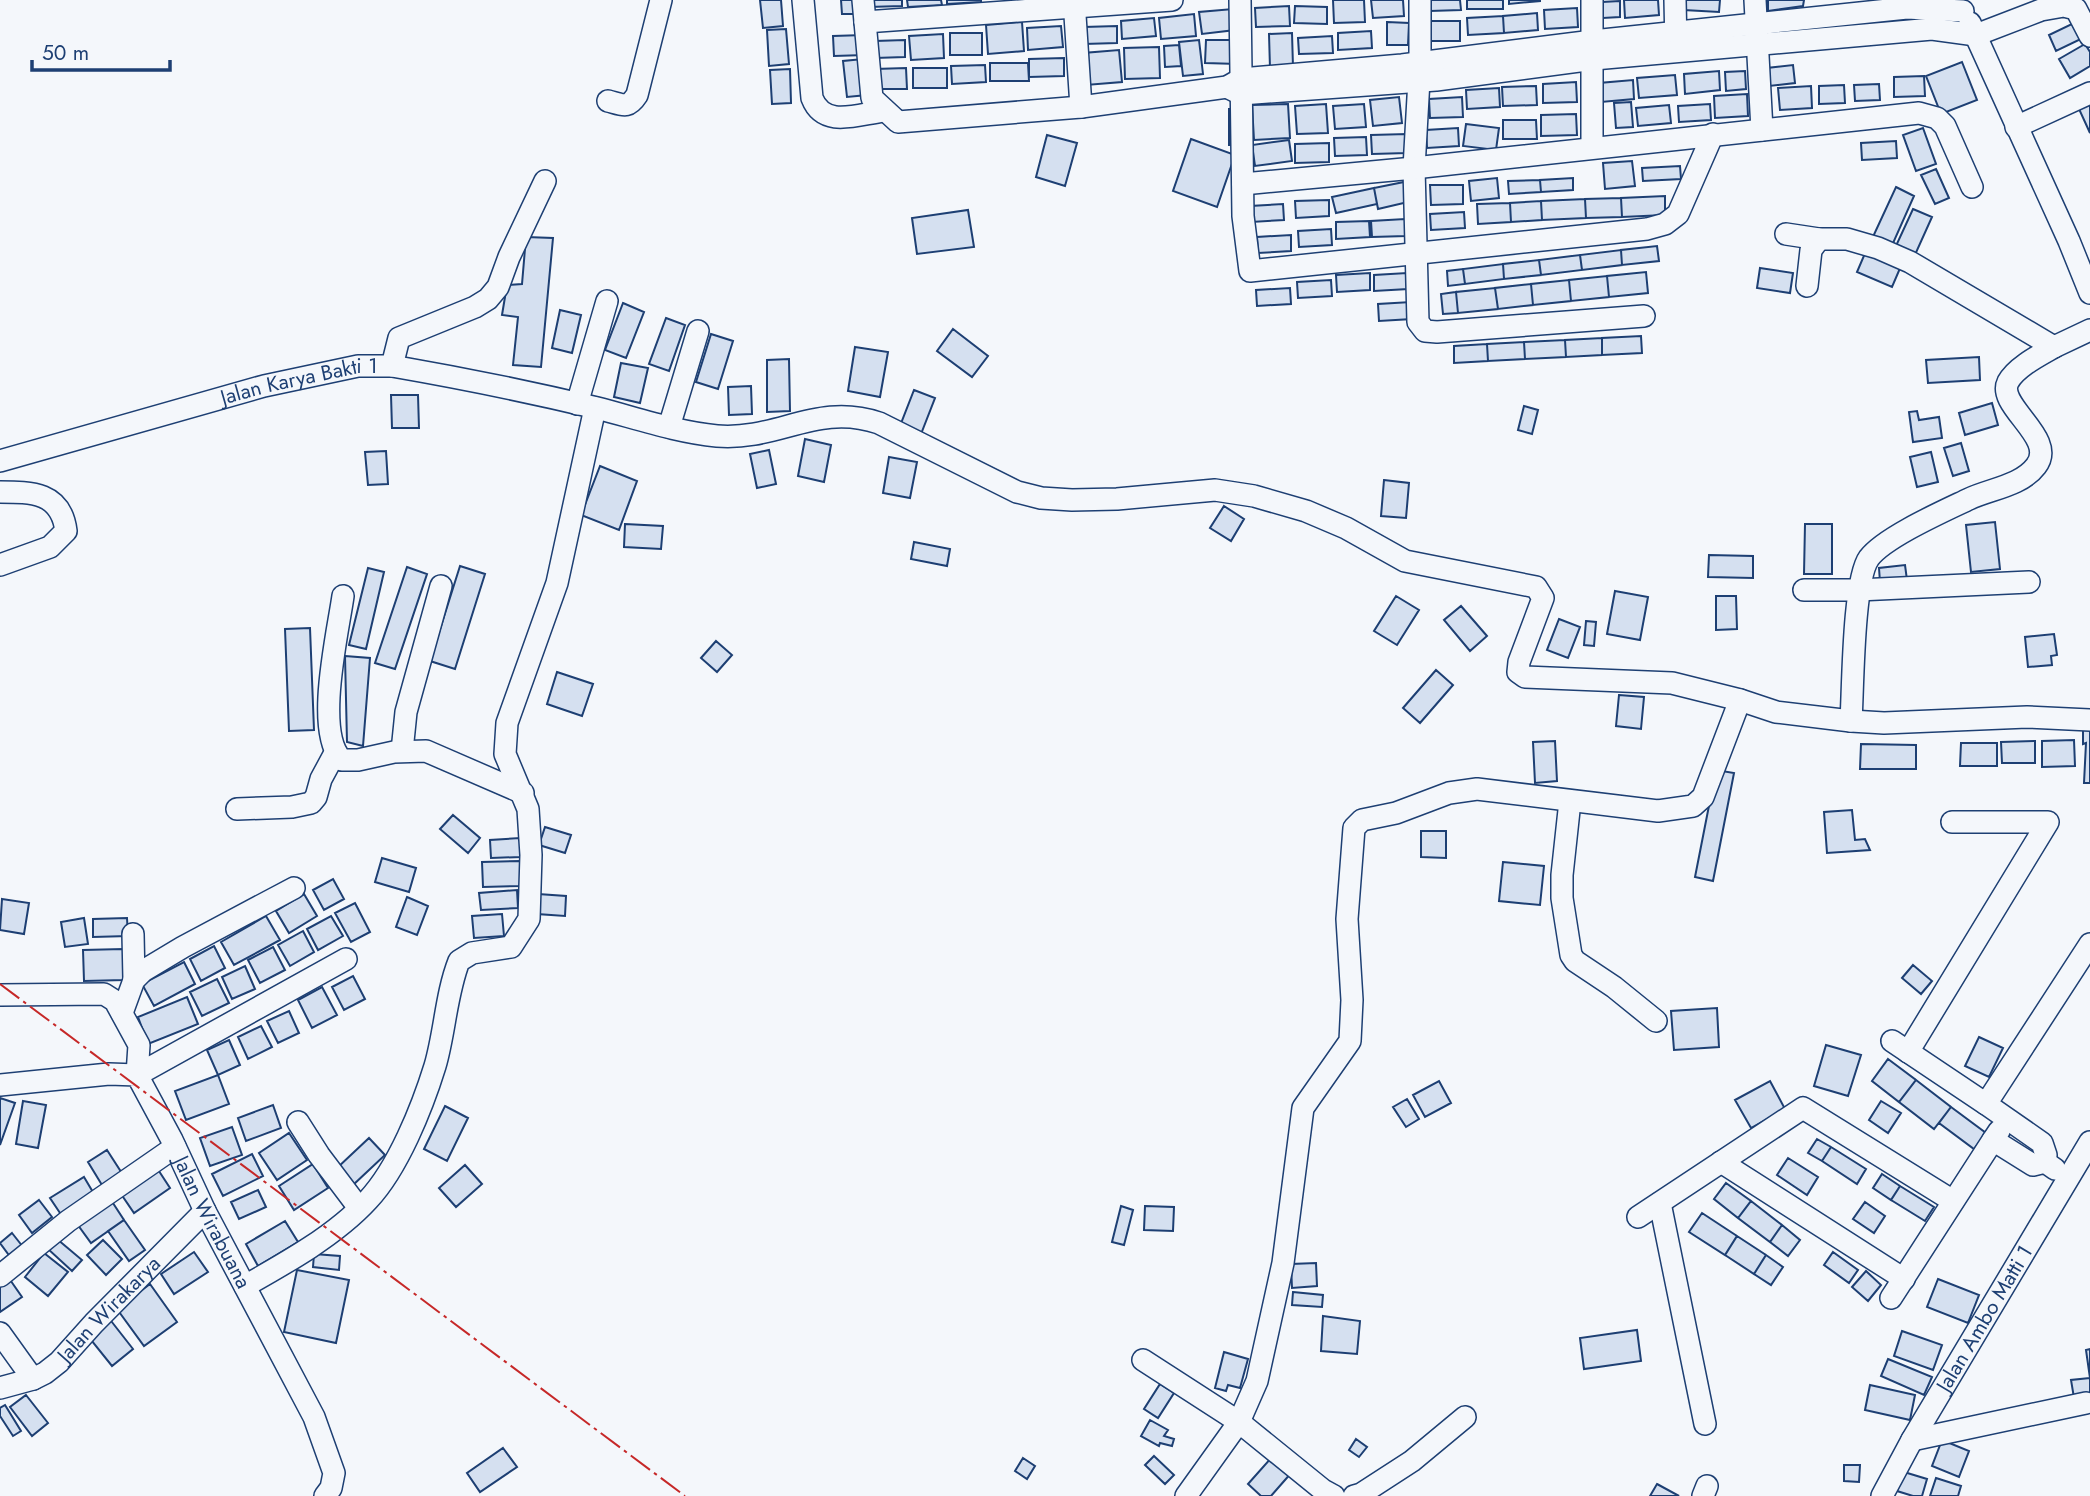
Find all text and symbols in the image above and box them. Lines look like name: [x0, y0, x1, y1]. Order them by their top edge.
scale bar: [32, 28, 170, 72]
text: 50 m: [42, 38, 89, 68]
street label: Jalan Karya Bakti 1: [214, 351, 378, 413]
street label: Jalan Wirabuana: [165, 1148, 258, 1294]
street label: Jalan Ambo Matti 1: [1928, 1240, 2040, 1400]
street label: Jalan Wirakarya: [48, 1249, 167, 1371]

